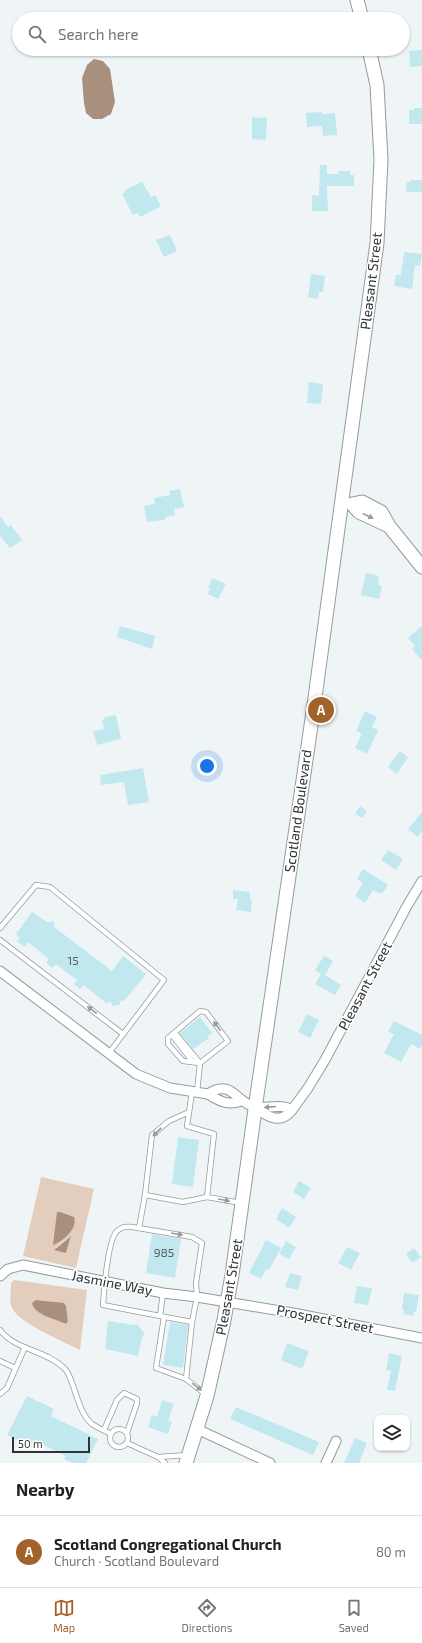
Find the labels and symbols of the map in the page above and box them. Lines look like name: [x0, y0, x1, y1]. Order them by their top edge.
street label: Pleasant Street: [356, 231, 385, 331]
one-way arrow: [362, 513, 373, 519]
pin: A: [308, 695, 334, 725]
street label: Scotland Boulevard: [280, 748, 315, 873]
your location: [197, 756, 217, 776]
street label: Pleasant Street: [334, 939, 395, 1033]
house number: 15: [67, 953, 79, 967]
one-way arrow: [86, 1006, 97, 1014]
one-way arrow: [213, 1021, 221, 1032]
one-way arrow: [264, 1104, 277, 1111]
one-way arrow: [152, 1127, 161, 1137]
one-way arrow: [218, 1197, 230, 1203]
one-way arrow: [171, 1232, 184, 1238]
street label: Pleasant Street: [212, 1237, 245, 1337]
house number: 985: [154, 1245, 174, 1259]
street label: Jasmine Way: [70, 1266, 155, 1299]
street label: Prospect Street: [275, 1301, 375, 1336]
one-way arrow: [191, 1383, 202, 1392]
scale bar: [12, 1435, 90, 1454]

